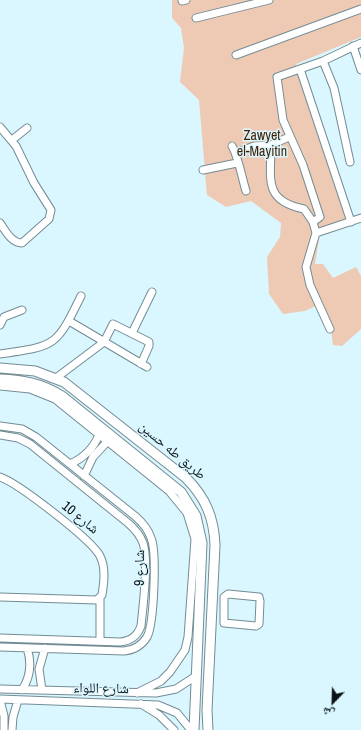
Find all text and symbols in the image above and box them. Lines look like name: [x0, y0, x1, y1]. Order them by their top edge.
park label: Zawyet el-Mayitin: [237, 128, 287, 160]
street label: طريق طه حسين: [135, 418, 209, 484]
street label: شارع 10: [58, 498, 102, 538]
street label: شارع 9: [132, 550, 148, 586]
street label: شارع اللواء: [73, 680, 129, 698]
north arrow: [313, 682, 353, 722]
text: ش: [320, 704, 336, 722]

